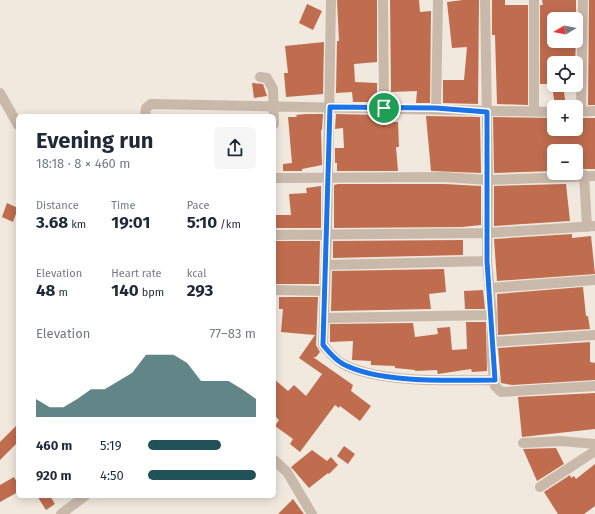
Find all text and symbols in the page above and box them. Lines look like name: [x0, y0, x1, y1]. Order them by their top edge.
north arrow: [547, 12, 583, 48]
map controls: [547, 12, 583, 180]
button: locate: [547, 56, 583, 92]
pin: [367, 91, 401, 125]
icon: arrive: [373, 97, 395, 119]
button: +: [547, 100, 583, 136]
text: Evening run: [36, 127, 153, 154]
button: share: [214, 127, 256, 169]
button: −: [547, 144, 583, 180]
text: 18:18 · 8 × 460 m: [36, 156, 130, 171]
text: Distance: [36, 199, 79, 212]
text: Time: [111, 199, 136, 212]
text: Pace: [187, 199, 209, 212]
text: 3.68: [36, 212, 68, 233]
text: 19:01: [111, 212, 150, 233]
text: 5:10: [187, 212, 217, 233]
text: km: [68, 218, 86, 231]
text: /km: [217, 218, 241, 231]
text: Elevation: [36, 267, 82, 280]
text: Heart rate: [111, 267, 161, 280]
text: kcal: [187, 267, 206, 280]
text: 48: [36, 280, 55, 301]
text: 140: [111, 280, 139, 301]
text: 293: [187, 280, 213, 301]
text: m: [55, 286, 68, 299]
text: bpm: [139, 286, 164, 299]
text: Elevation: [36, 326, 90, 341]
text: 77–83 m: [209, 326, 256, 341]
text: 460 m: [36, 438, 72, 453]
text: 5:19: [100, 438, 122, 453]
text: 920 m: [36, 468, 71, 483]
text: 4:50: [100, 468, 124, 483]

